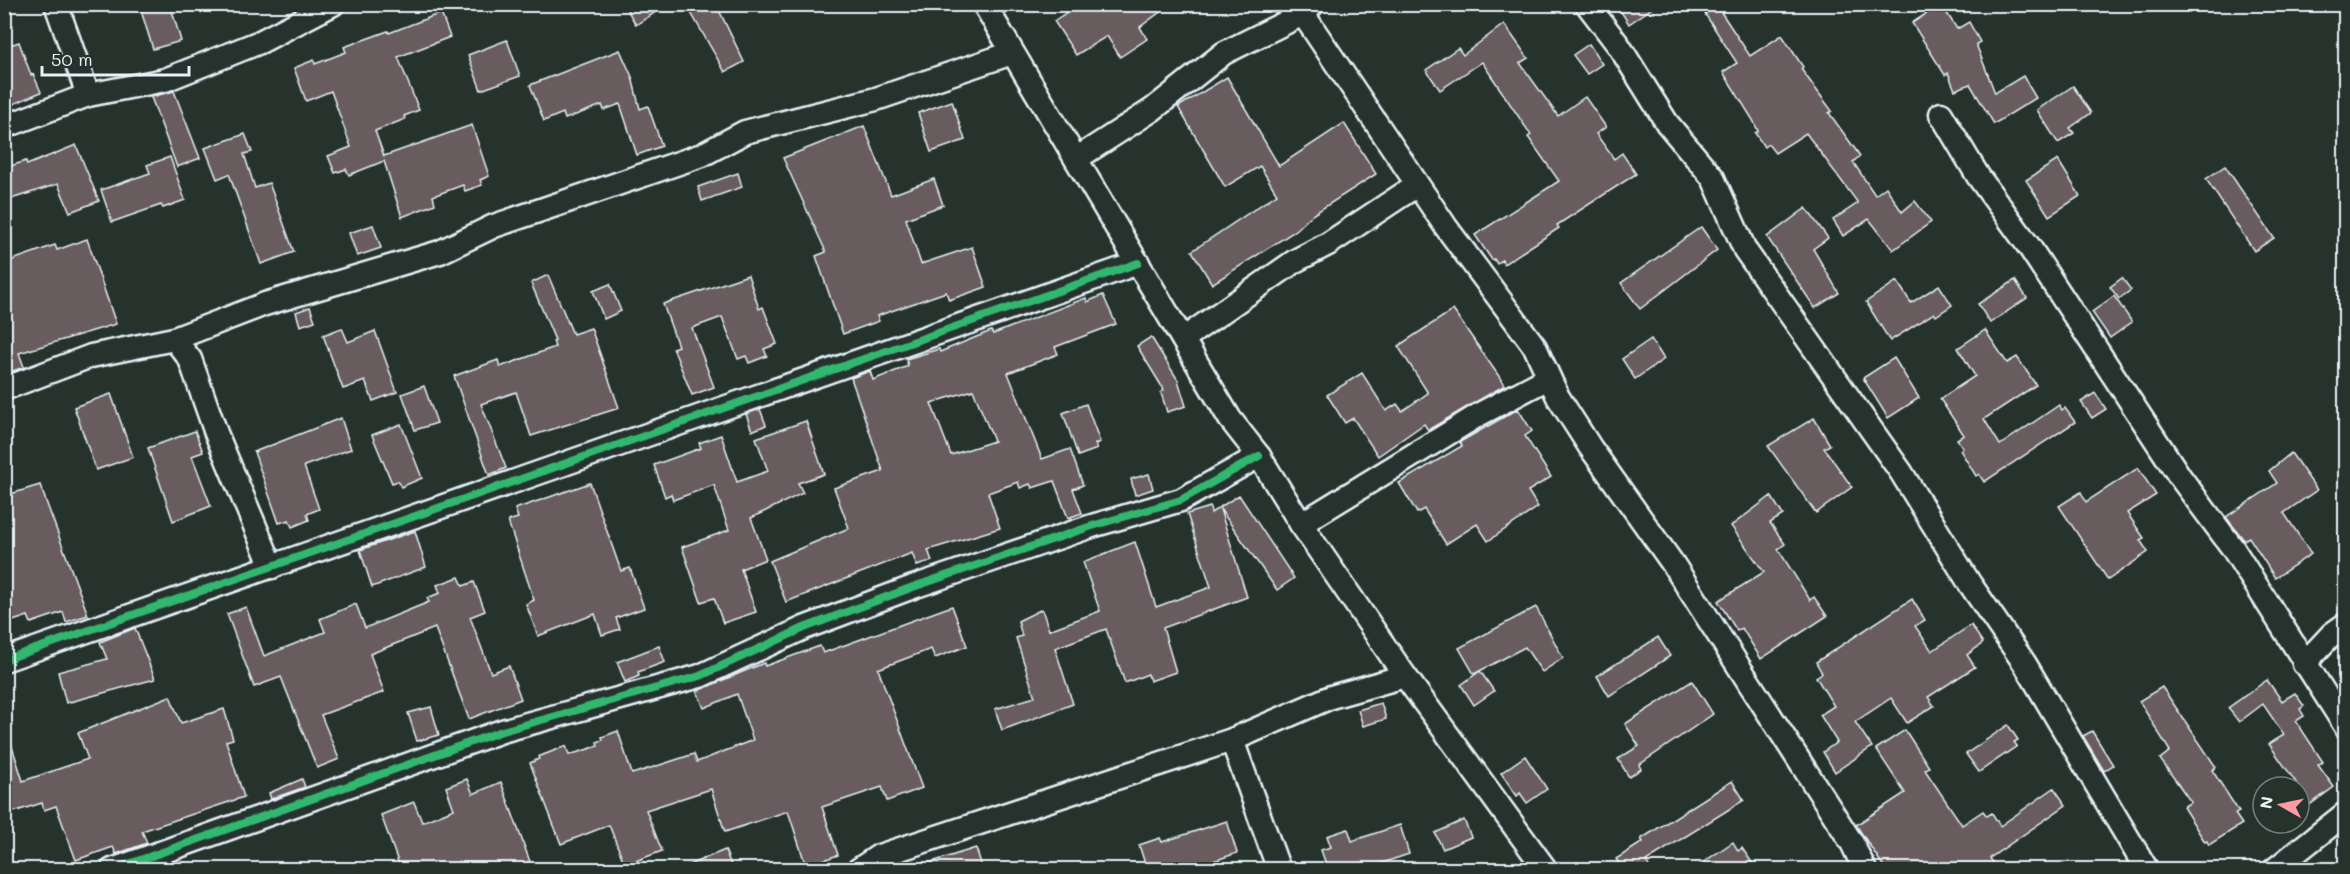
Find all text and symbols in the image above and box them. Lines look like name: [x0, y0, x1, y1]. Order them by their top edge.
scale bar: [42, 39, 189, 77]
text: 50 m: [51, 47, 93, 71]
north arrow: [2251, 775, 2311, 835]
text: N: [2254, 795, 2277, 810]

